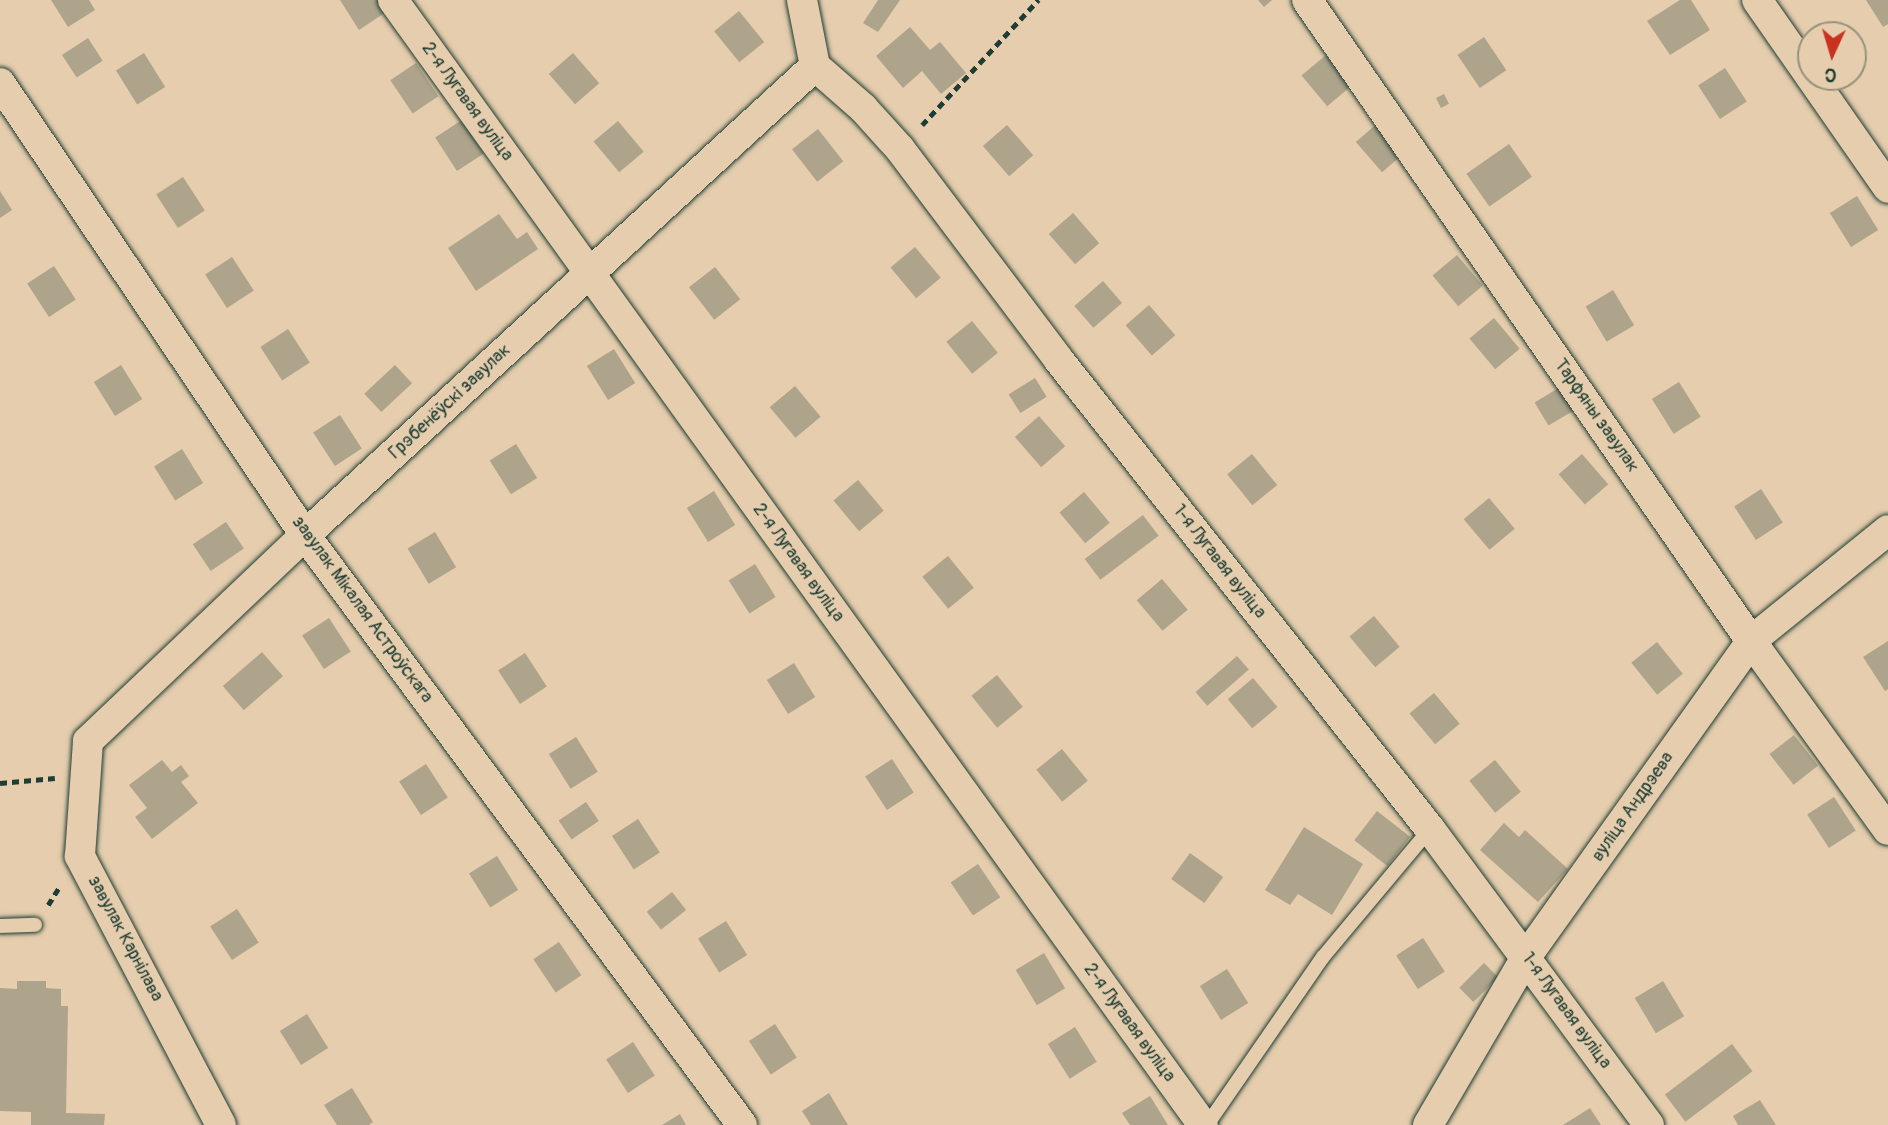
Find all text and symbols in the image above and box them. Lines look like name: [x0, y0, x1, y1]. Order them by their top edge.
north arrow: [1797, 21, 1867, 91]
street label: 2-я Лугавая вуліца: [417, 38, 517, 166]
text: С: [1824, 63, 1837, 87]
street label: Грэбенёўскі завулак: [385, 340, 515, 464]
street label: Тарфяны завулак: [1549, 355, 1643, 477]
street label: 2-я Лугавая вуліца: [748, 499, 848, 627]
street label: 1-я Лугавая вуліца: [1168, 501, 1270, 623]
street label: завулак Мікалая Астроўскага: [287, 512, 437, 708]
street label: вуліца Андрэева: [1587, 748, 1679, 866]
street label: завулак Карнілава: [83, 873, 167, 1005]
street label: 1-я Лугавая вуліца: [1517, 949, 1615, 1073]
street label: 2-я Лугавая вуліца: [1079, 959, 1179, 1087]

